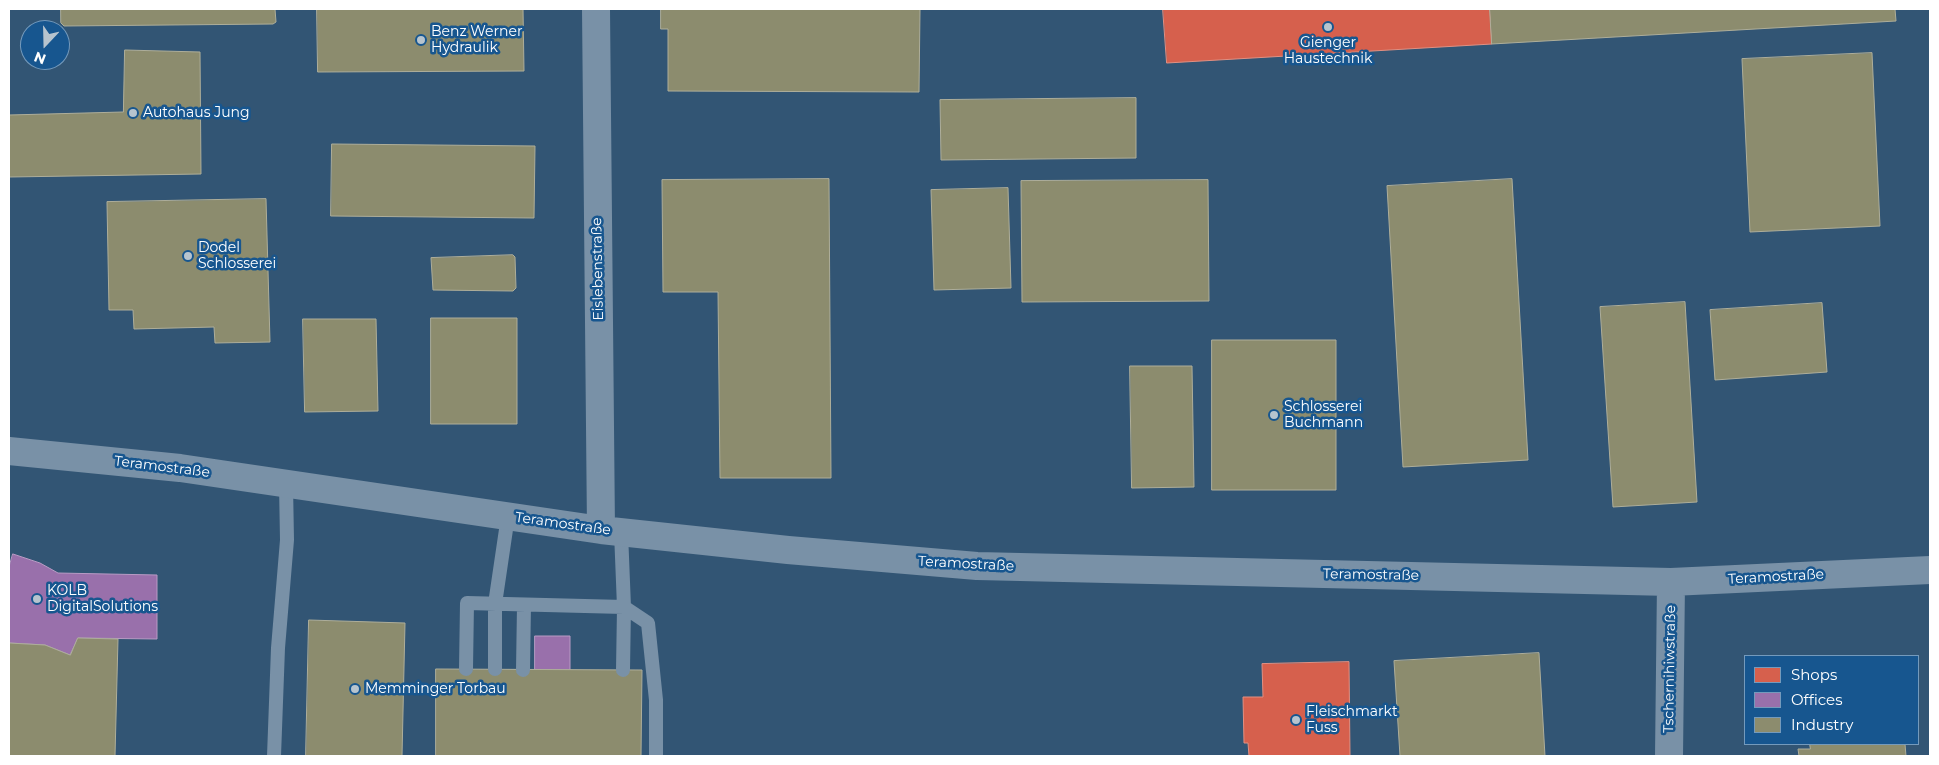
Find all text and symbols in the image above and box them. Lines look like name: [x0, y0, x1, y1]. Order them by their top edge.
north arrow: [20, 20, 70, 70]
marker: Gienger Haustechnik: [1322, 21, 1334, 33]
place label: Benz Werner Hydraulik: [431, 24, 523, 56]
marker: Benz Werner Hydraulik: [415, 34, 427, 46]
place label: Gienger Haustechnik: [1284, 35, 1372, 68]
text: N: [31, 48, 48, 68]
place label: Autohaus Jung: [143, 105, 250, 121]
marker: Autohaus Jung: [127, 107, 139, 119]
street label: Eislebenstraße: [589, 217, 607, 321]
place label: Dodel Schlosserei: [198, 240, 276, 272]
marker: Dodel Schlosserei: [182, 250, 194, 262]
place label: Schlosserei Buchmann: [1284, 399, 1363, 432]
marker: Schlosserei Buchmann: [1268, 409, 1280, 421]
street label: Teramostraße: [113, 453, 211, 481]
street label: Teramostraße: [514, 509, 612, 539]
street label: Teramostraße: [917, 553, 1015, 575]
street label: Teramostraße: [1323, 566, 1419, 584]
street label: Teramostraße: [1727, 566, 1825, 588]
place label: KOLB DigitalSolutions: [47, 583, 158, 616]
marker: KOLB DigitalSolutions: [31, 593, 43, 605]
street label: Tschernihiwstraße: [1660, 605, 1680, 733]
legend: [1744, 655, 1919, 745]
text: Shops: [1791, 665, 1837, 684]
place label: Memminger Torbau: [365, 681, 506, 697]
marker: Memminger Torbau: [349, 683, 361, 695]
text: Offices: [1791, 690, 1843, 709]
place label: Fleischmarkt Fuss: [1306, 704, 1398, 736]
marker: Fleischmarkt Fuss: [1290, 714, 1302, 726]
text: Industry: [1791, 715, 1853, 734]

